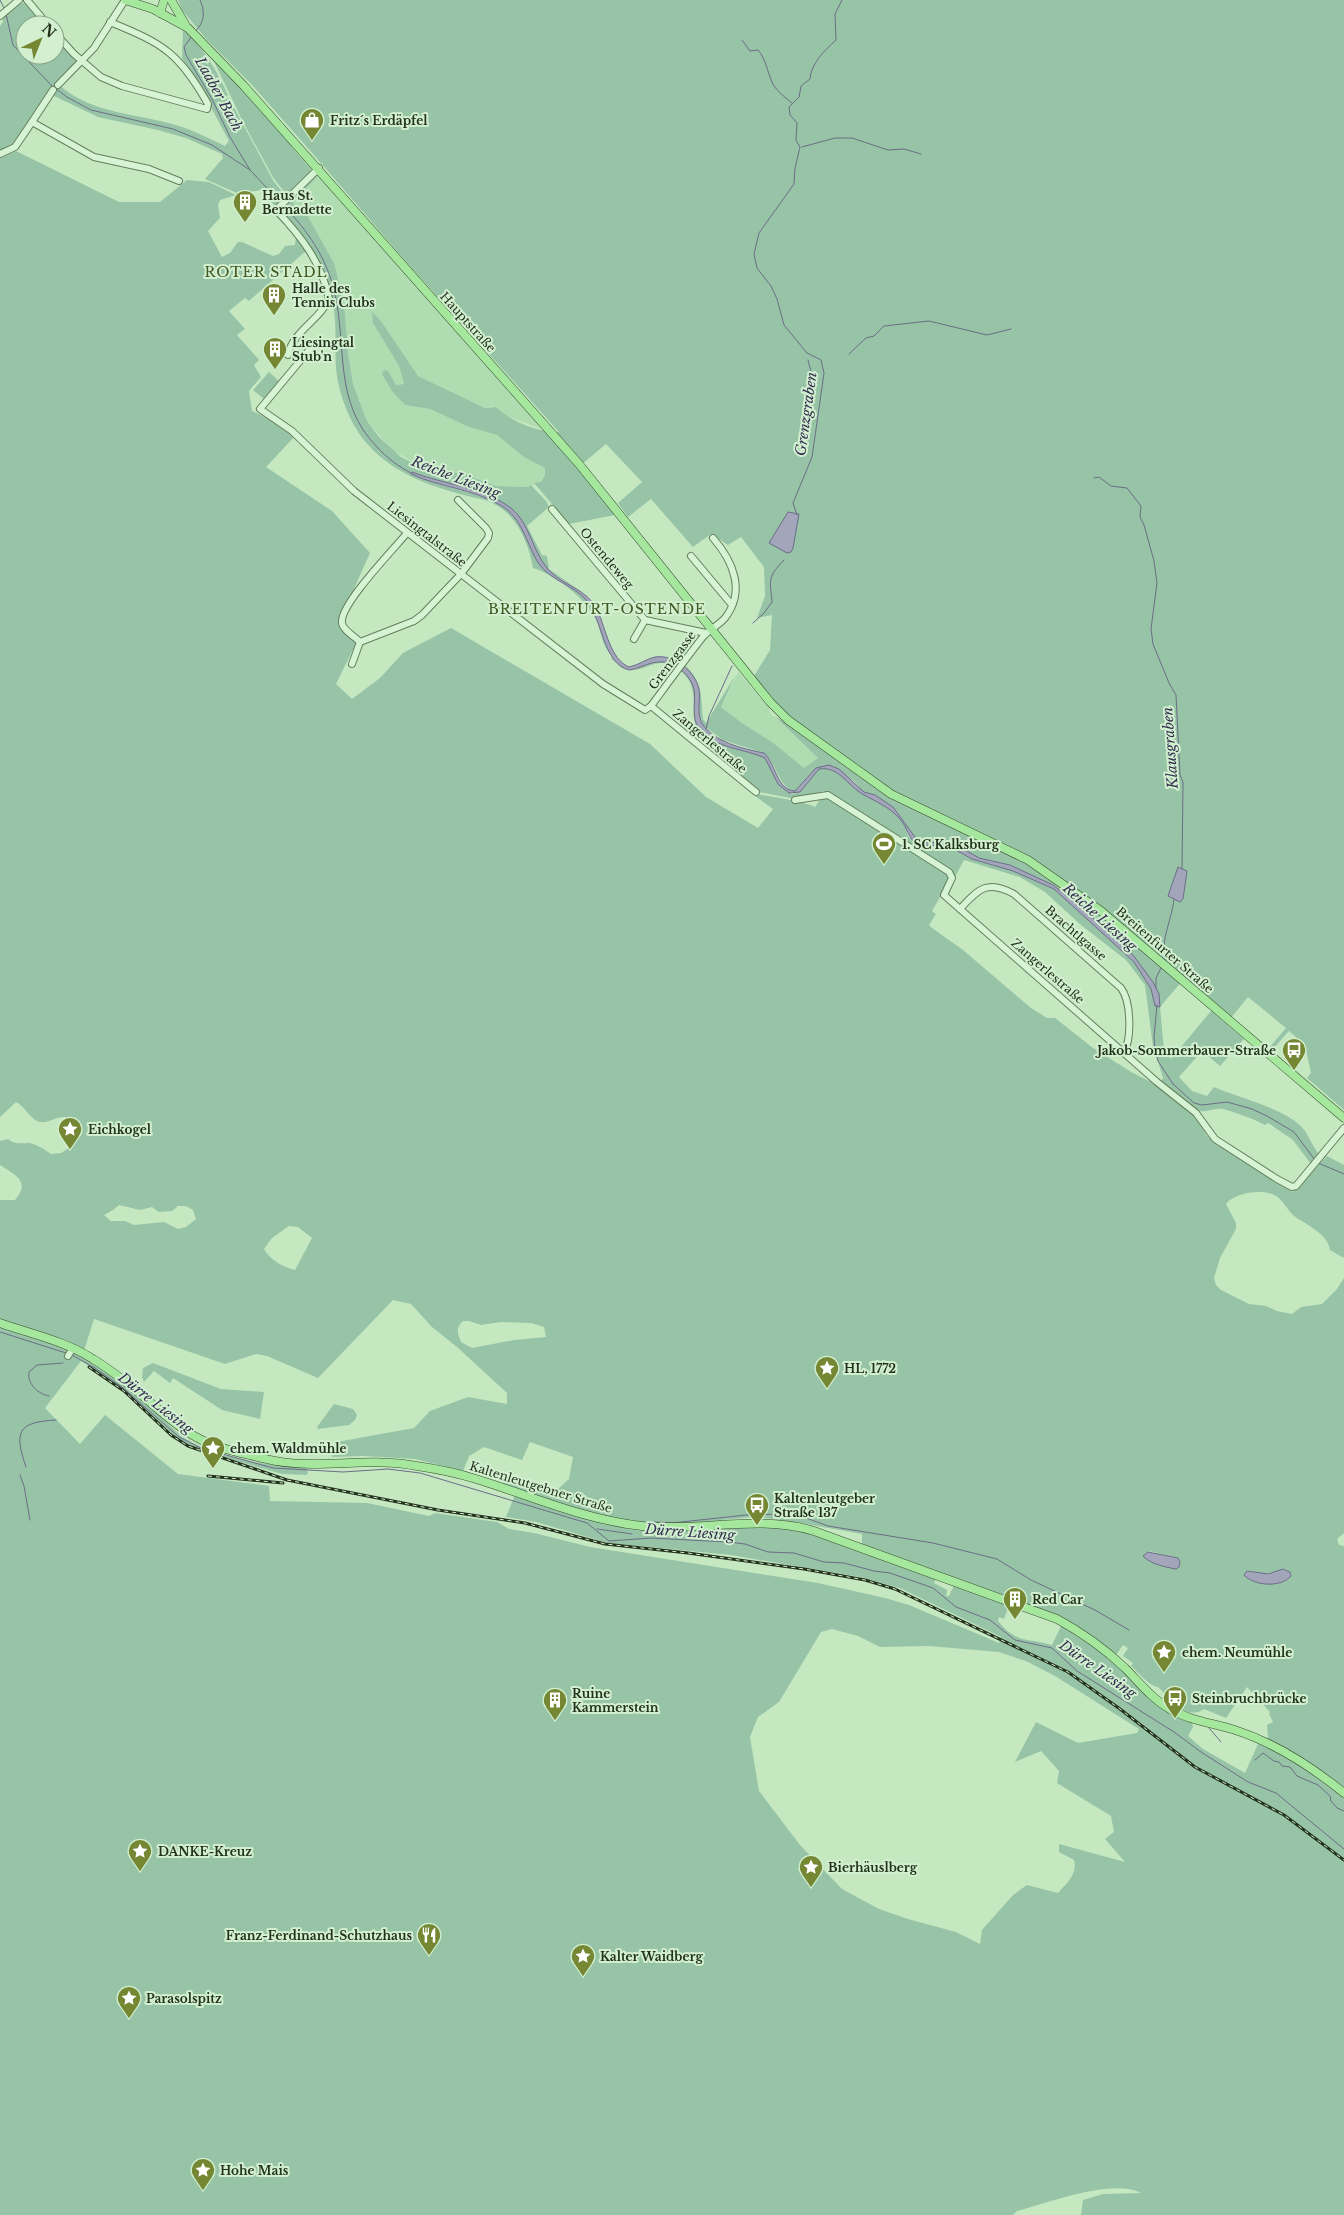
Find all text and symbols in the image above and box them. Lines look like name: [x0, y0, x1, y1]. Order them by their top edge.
north arrow: [15, 15, 65, 65]
text: N: [38, 19, 60, 42]
water label: Laaber Bach: [191, 53, 247, 134]
shop icon: Fritz´s Erdäpfel: [299, 107, 325, 141]
place label: Fritz´s Erdäpfel: [330, 113, 428, 128]
place label: Haus St. Bernadette: [262, 188, 332, 217]
building icon: Haus St. Bernadette: [232, 189, 258, 223]
district label: ROTER STADL: [204, 263, 328, 281]
place label: Halle des Tennis Clubs: [292, 281, 375, 310]
building icon: Halle des Tennis Clubs: [261, 282, 287, 316]
street label: Hauptstraße: [437, 289, 499, 355]
place label: Liesingtal Stub'n: [292, 335, 355, 364]
building icon: Liesingtal Stub'n: [262, 336, 288, 370]
water label: Grenzgraben: [791, 371, 821, 457]
water label: Reiche Liesing: [408, 451, 504, 503]
street label: Liesingtalstraße: [384, 498, 470, 570]
street label: Ostendeweg: [577, 524, 637, 592]
district label: BREITENFURT-OSTENDE: [488, 600, 706, 618]
street label: Grenzgasse: [645, 628, 699, 692]
street label: Zangerlestraße: [670, 706, 750, 776]
water label: Klausgraben: [1158, 706, 1182, 791]
sports icon: 1. SC Kalksburg: [871, 831, 897, 865]
place label: 1. SC Kalksburg: [902, 837, 1000, 852]
water label: Reiche Liesing: [1058, 878, 1142, 956]
street label: Brachtlgasse: [1042, 902, 1110, 964]
street label: Breitenfurter Straße: [1113, 904, 1217, 996]
street label: Zangerlestraße: [1008, 935, 1088, 1007]
bus stop icon: Jakob-Sommerbauer-Straße: [1281, 1037, 1307, 1071]
place label: Jakob-Sommerbauer-Straße: [1094, 1043, 1276, 1058]
place icon: Eichkogel: [57, 1116, 83, 1150]
place label: Eichkogel: [88, 1122, 152, 1137]
place icon: HL, 1772: [814, 1355, 840, 1389]
place label: HL, 1772: [844, 1361, 896, 1376]
water label: Dürre Liesing: [114, 1368, 198, 1439]
place icon: ehem. Waldmühle: [200, 1435, 226, 1469]
place label: ehem. Waldmühle: [230, 1441, 347, 1456]
street label: Kaltenleutgebner Straße: [468, 1458, 614, 1516]
place label: Kaltenleutgeber Straße 137: [774, 1491, 875, 1520]
bus stop icon: Kaltenleutgeber Straße 137: [744, 1492, 770, 1526]
water label: Dürre Liesing: [643, 1520, 737, 1544]
building icon: Red Car: [1002, 1586, 1028, 1620]
place label: Red Car: [1032, 1592, 1083, 1607]
water label: Dürre Liesing: [1055, 1635, 1141, 1703]
place icon: ehem. Neumühle: [1151, 1639, 1177, 1673]
place label: ehem. Neumühle: [1182, 1645, 1292, 1660]
bus stop icon: Steinbruchbrücke: [1162, 1685, 1188, 1719]
place label: Ruine Kammerstein: [572, 1686, 659, 1715]
building icon: Ruine Kammerstein: [542, 1687, 568, 1721]
place label: Steinbruchbrücke: [1192, 1691, 1306, 1706]
place icon: DANKE-Kreuz: [127, 1838, 153, 1872]
place label: DANKE-Kreuz: [158, 1844, 252, 1859]
place icon: Bierhäuslberg: [798, 1854, 824, 1888]
place label: Bierhäuslberg: [828, 1860, 918, 1875]
restaurant icon: Franz-Ferdinand-Schutzhaus: [416, 1922, 442, 1956]
place label: Franz-Ferdinand-Schutzhaus: [226, 1928, 412, 1943]
place icon: Kalter Waidberg: [570, 1943, 596, 1977]
place label: Kalter Waidberg: [600, 1949, 703, 1964]
place icon: Parasolspitz: [116, 1985, 142, 2019]
place label: Parasolspitz: [146, 1991, 222, 2006]
place icon: Hohe Mais: [190, 2157, 216, 2191]
place label: Hohe Mais: [220, 2163, 289, 2178]

